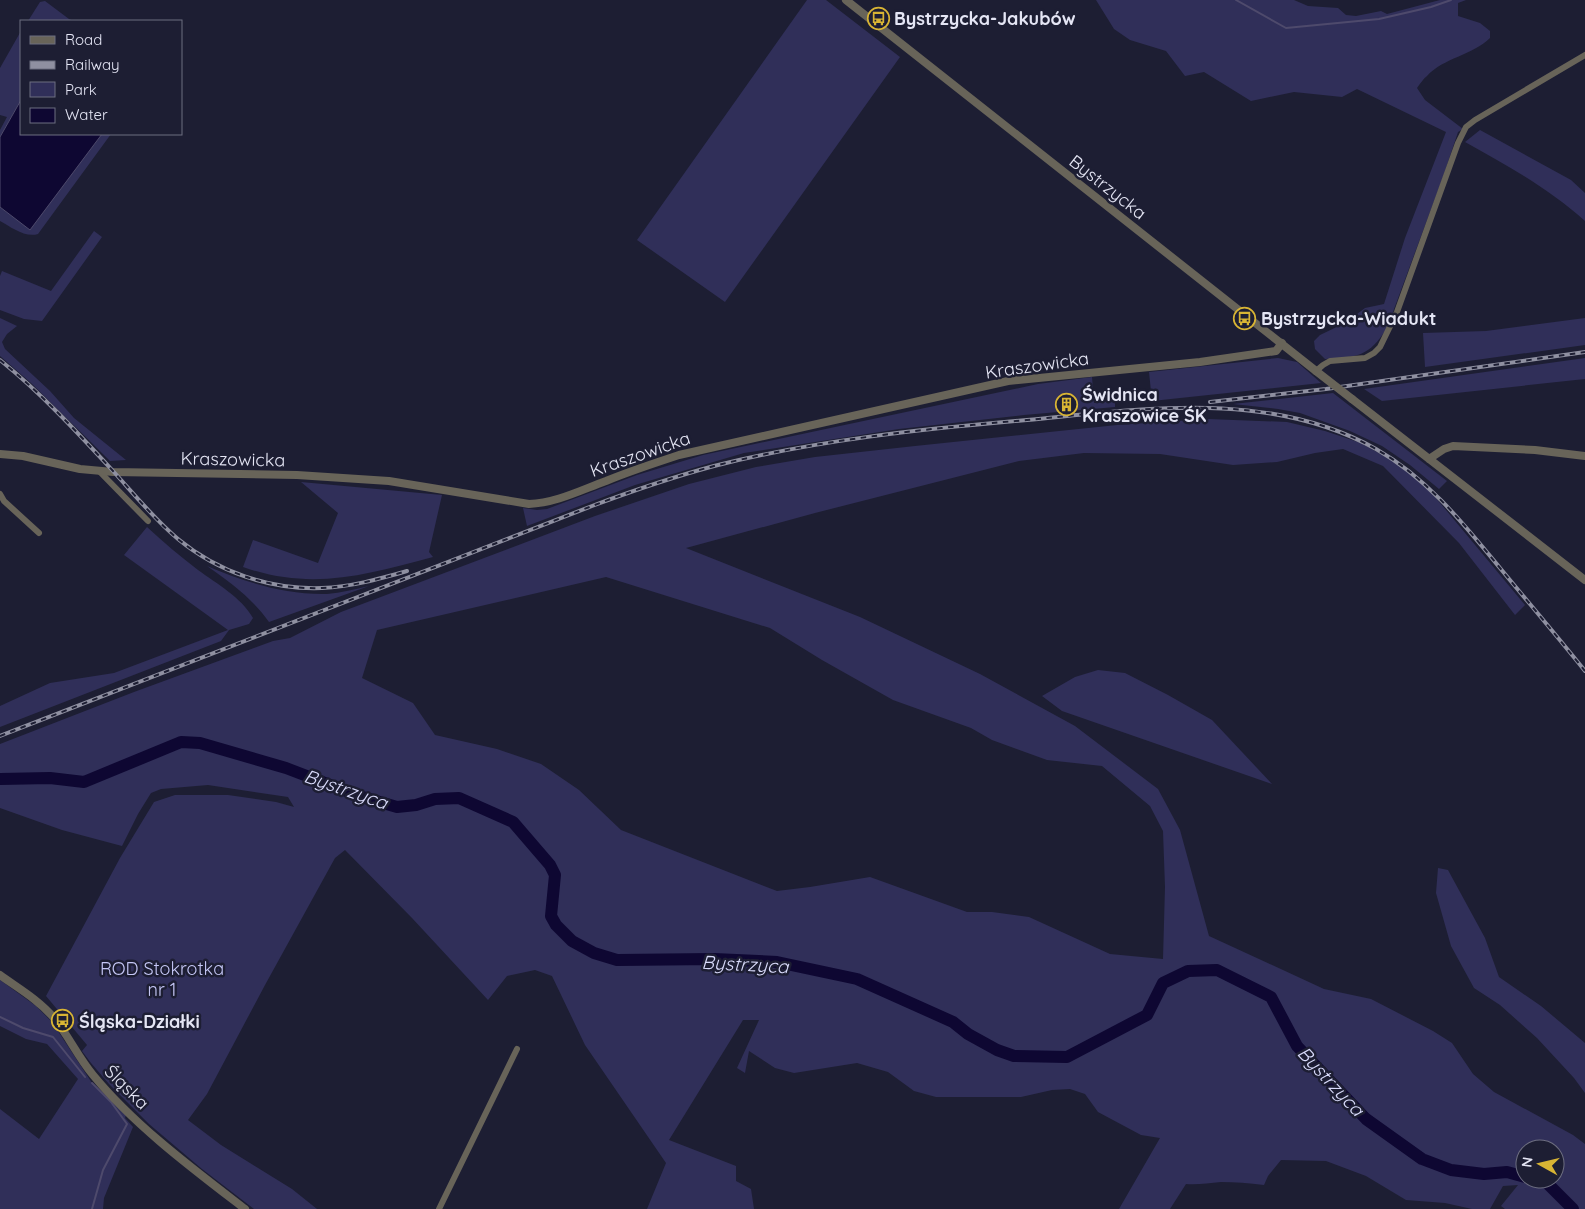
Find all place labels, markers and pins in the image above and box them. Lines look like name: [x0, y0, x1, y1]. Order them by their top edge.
bus stop icon: Bystrzycka-Jakubów: [866, 6, 890, 30]
place label: Bystrzycka-Jakubów: [894, 7, 1076, 30]
bus stop icon: Bystrzycka-Wiadukt: [1233, 306, 1257, 330]
place label: Bystrzycka-Wiadukt: [1261, 307, 1436, 330]
place label: Świdnica Kraszowice ŚK: [1082, 383, 1207, 427]
building icon: Świdnica Kraszowice ŚK: [1054, 392, 1078, 416]
bus stop icon: Śląska-Działki: [51, 1009, 75, 1033]
place label: Śląska-Działki: [79, 1010, 200, 1033]

